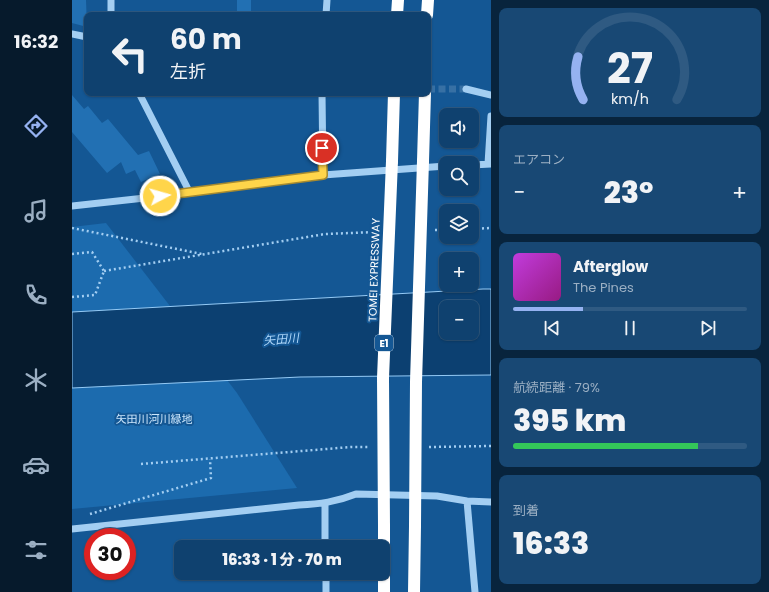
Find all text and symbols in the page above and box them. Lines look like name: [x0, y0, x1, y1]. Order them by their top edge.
text: 60 m: [170, 20, 242, 59]
icon: left: [104, 28, 156, 80]
text: 16:32: [14, 29, 58, 54]
text: 27: [607, 39, 653, 98]
text: 左折: [170, 59, 206, 84]
text: km/h: [611, 89, 649, 109]
map controls: [439, 108, 479, 340]
button: sound: [439, 108, 479, 148]
icon: directions: [22, 112, 50, 140]
pin: [305, 131, 339, 165]
icon: arrive: [311, 137, 333, 159]
text: エアコン: [513, 150, 565, 169]
button: search: [439, 156, 479, 196]
text: 23°: [604, 171, 653, 214]
position arrow: [139, 175, 181, 217]
text: −: [513, 177, 525, 208]
text: +: [732, 177, 747, 208]
icon: music: [22, 197, 50, 225]
button: layers: [439, 204, 479, 244]
street label: TOMEI EXPRESSWAY: [364, 217, 384, 322]
button: +: [439, 252, 479, 292]
text: Afterglow: [573, 256, 648, 277]
text: The Pines: [573, 278, 634, 297]
icon: phone: [22, 281, 50, 309]
button: −: [439, 300, 479, 340]
icon: previous: [541, 317, 563, 339]
icon: pause: [619, 317, 641, 339]
icon: next: [697, 317, 719, 339]
water label: 矢田川: [262, 329, 302, 349]
road number: E1: [375, 335, 393, 351]
icon: climate: [22, 366, 50, 394]
text: 航続距離 · 79%: [513, 378, 600, 397]
text: 395 km: [513, 399, 626, 442]
park label: 矢田川河川緑地: [116, 411, 193, 427]
icon: car: [22, 451, 50, 479]
text: 到着: [513, 501, 539, 520]
text: 16:33: [513, 522, 589, 565]
speed limit sign: 30: [84, 528, 136, 580]
icon: filters: [22, 536, 50, 564]
text: 16:33 · 1 分 · 70 m: [222, 549, 342, 570]

